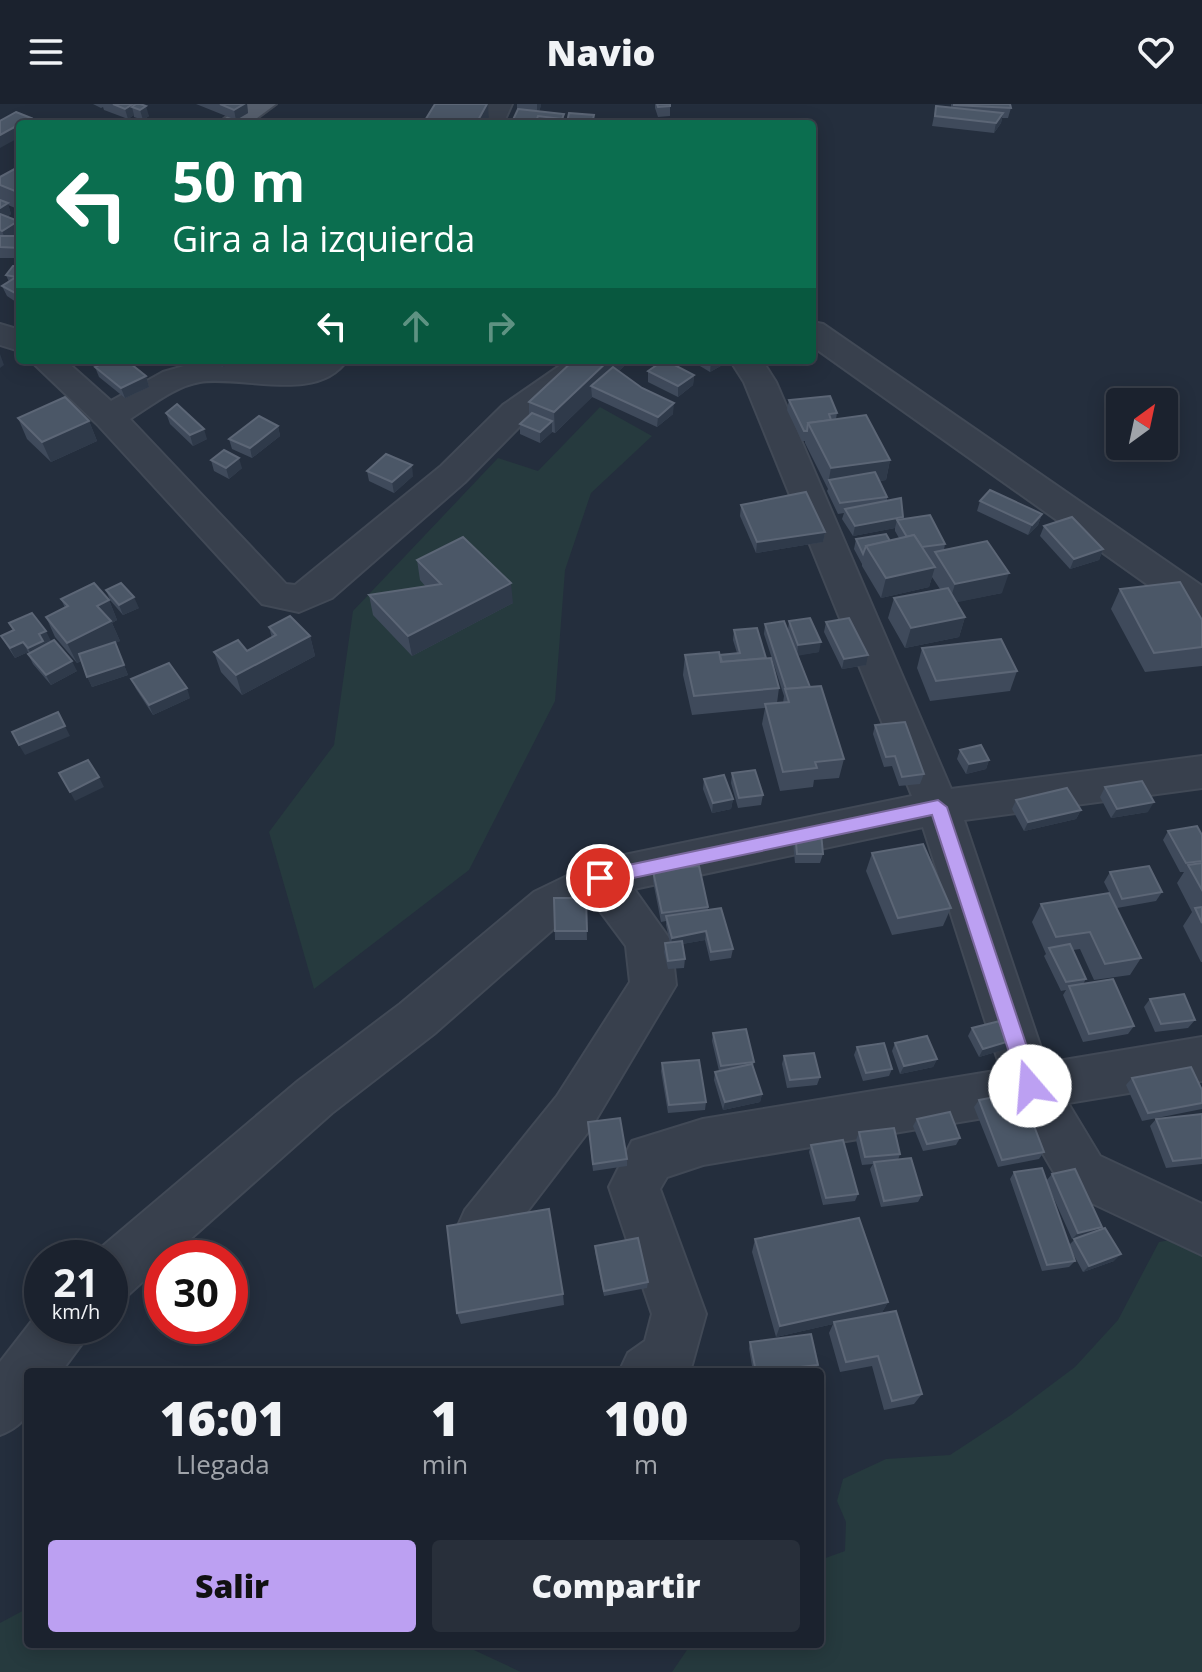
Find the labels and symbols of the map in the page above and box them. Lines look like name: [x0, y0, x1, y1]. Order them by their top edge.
north arrow: [1106, 388, 1178, 460]
pin: [566, 844, 634, 912]
position arrow: [988, 1044, 1072, 1128]
speed limit sign: 30: [144, 1240, 248, 1344]

